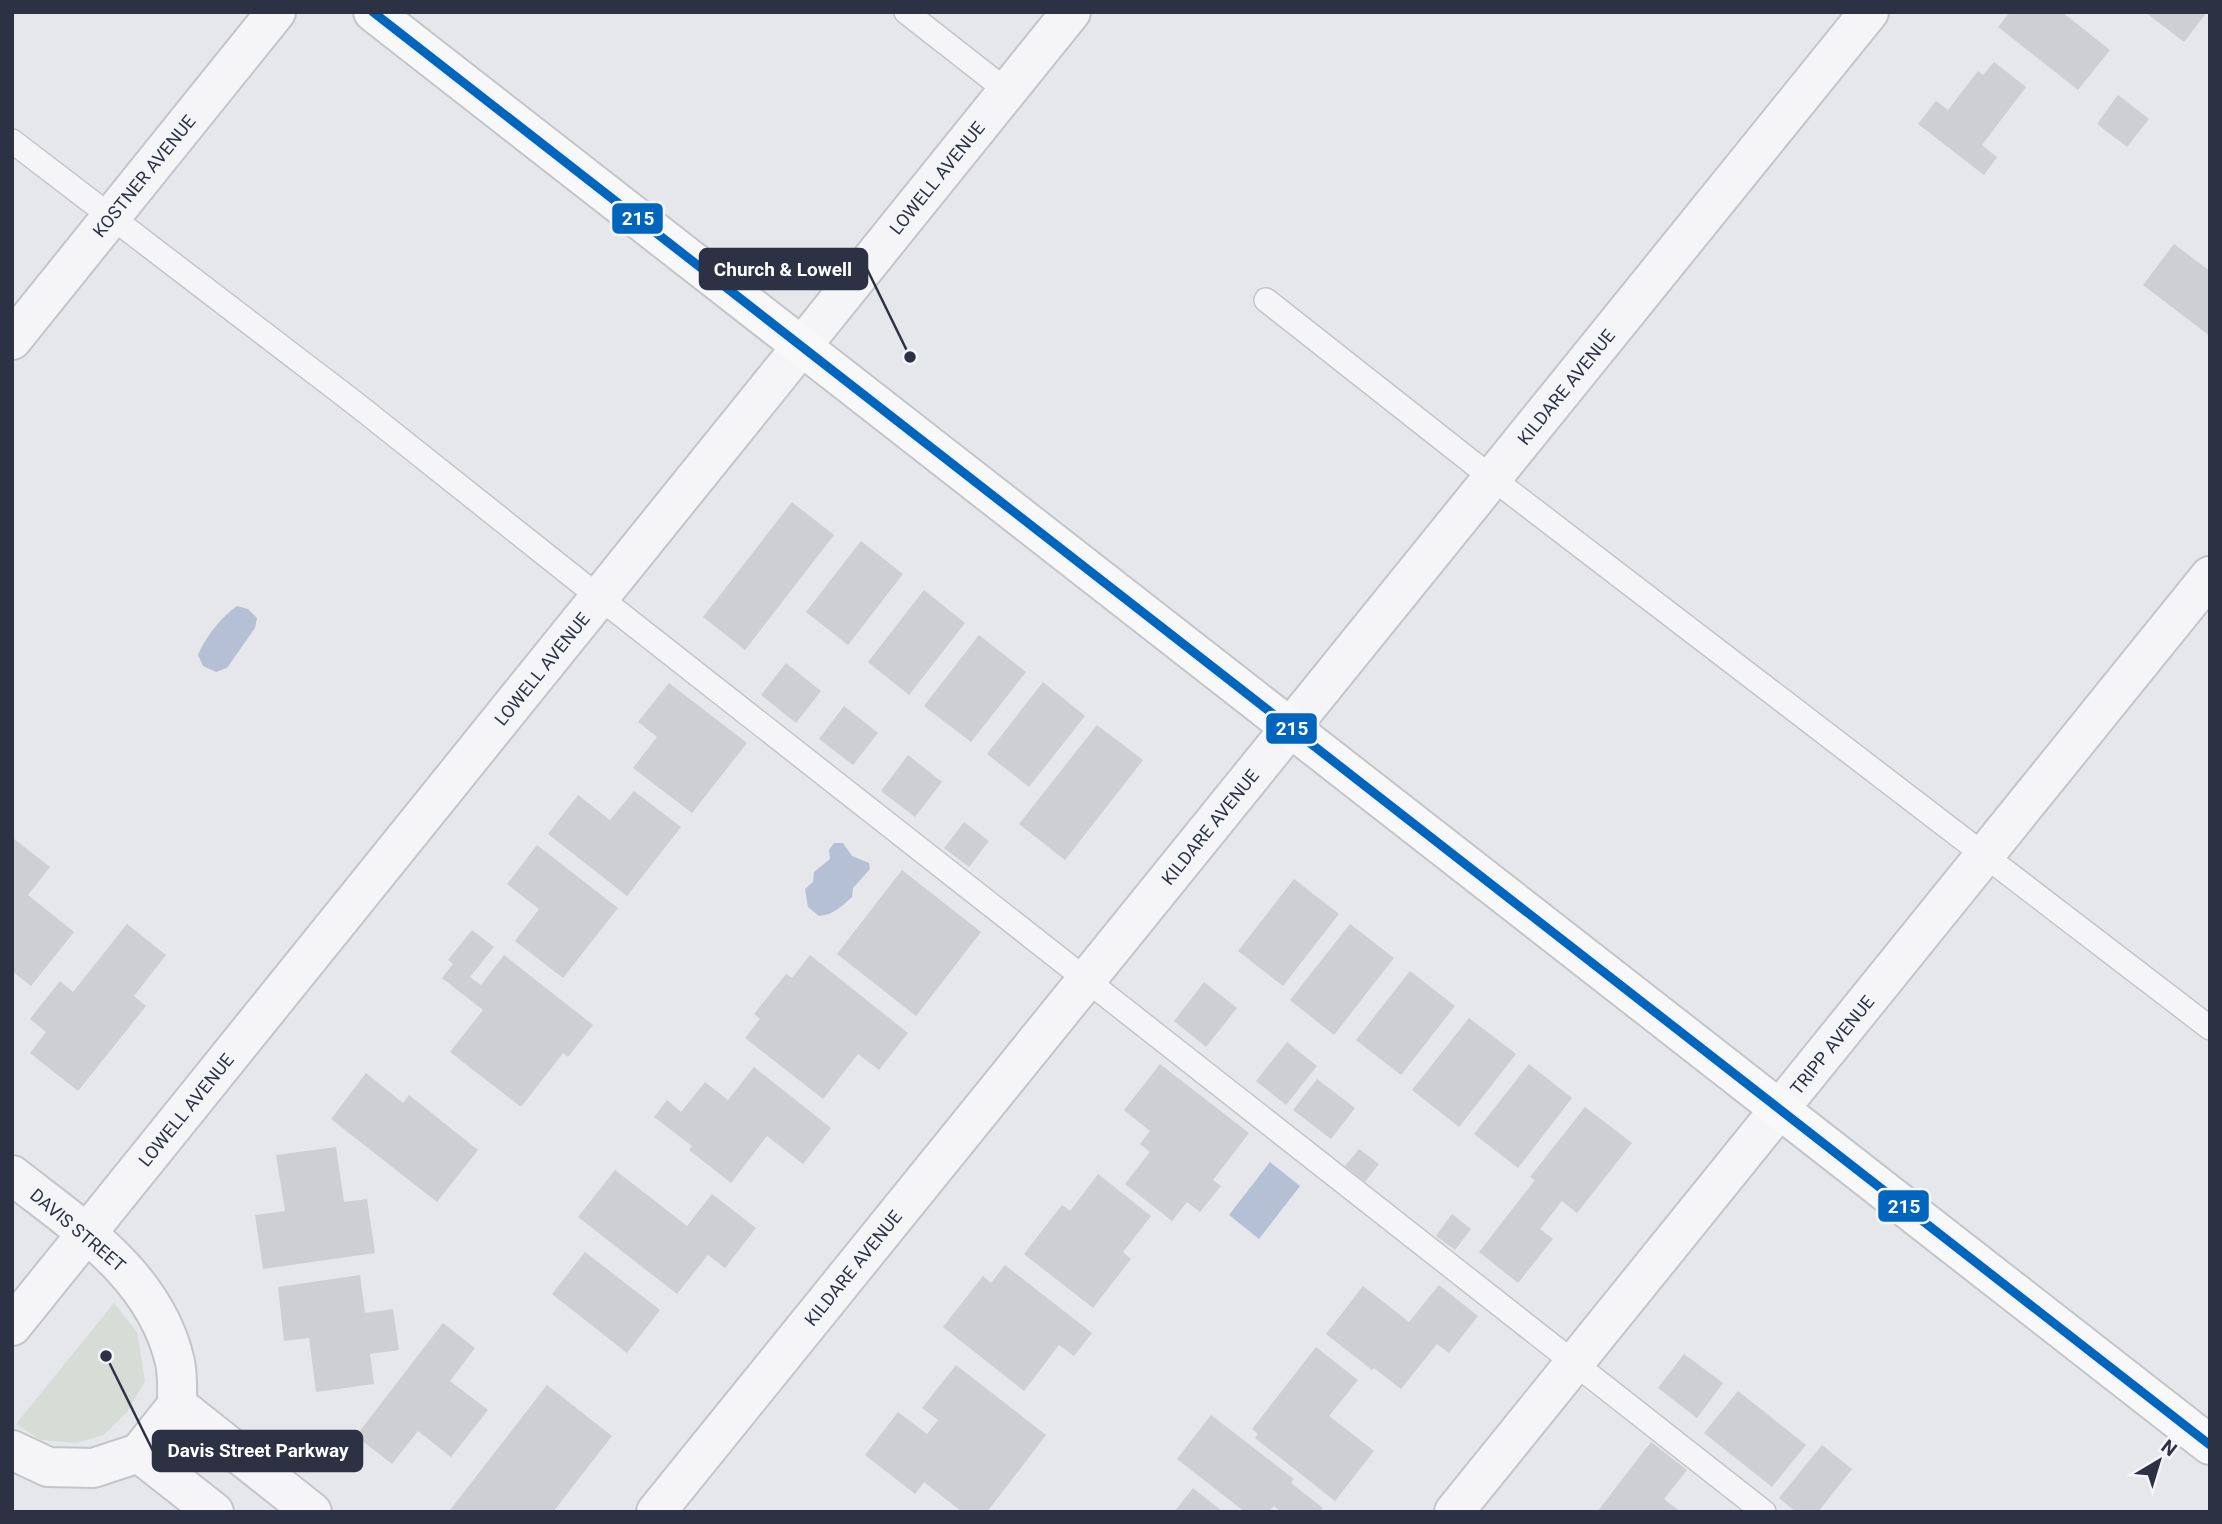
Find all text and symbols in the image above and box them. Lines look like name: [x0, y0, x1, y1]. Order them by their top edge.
street label: KOSTNER AVENUE: [88, 111, 200, 241]
street label: LOWELL AVENUE: [885, 117, 989, 239]
line badge: 215: [611, 202, 664, 235]
text: 215: [622, 207, 654, 230]
callout: Church & Lowell: [700, 249, 867, 289]
text: Church & Lowell: [714, 258, 852, 281]
street label: KILDARE AVENUE: [1513, 325, 1619, 449]
street label: LOWELL AVENUE: [490, 608, 594, 730]
line badge: 215: [1265, 712, 1318, 745]
text: 215: [1276, 717, 1308, 740]
street label: KILDARE AVENUE: [1157, 765, 1263, 889]
street label: TRIPP AVENUE: [1786, 991, 1878, 1099]
street label: LOWELL AVENUE: [134, 1049, 238, 1171]
street label: DAVIS STREET: [26, 1184, 130, 1276]
line badge: 215: [1877, 1189, 1930, 1223]
text: 215: [1888, 1195, 1920, 1218]
street label: KILDARE AVENUE: [800, 1206, 906, 1330]
north arrow: [2124, 1426, 2194, 1496]
callout: Davis Street Parkway: [153, 1431, 362, 1471]
text: N: [2157, 1435, 2182, 1461]
text: Davis Street Parkway: [167, 1439, 349, 1462]

